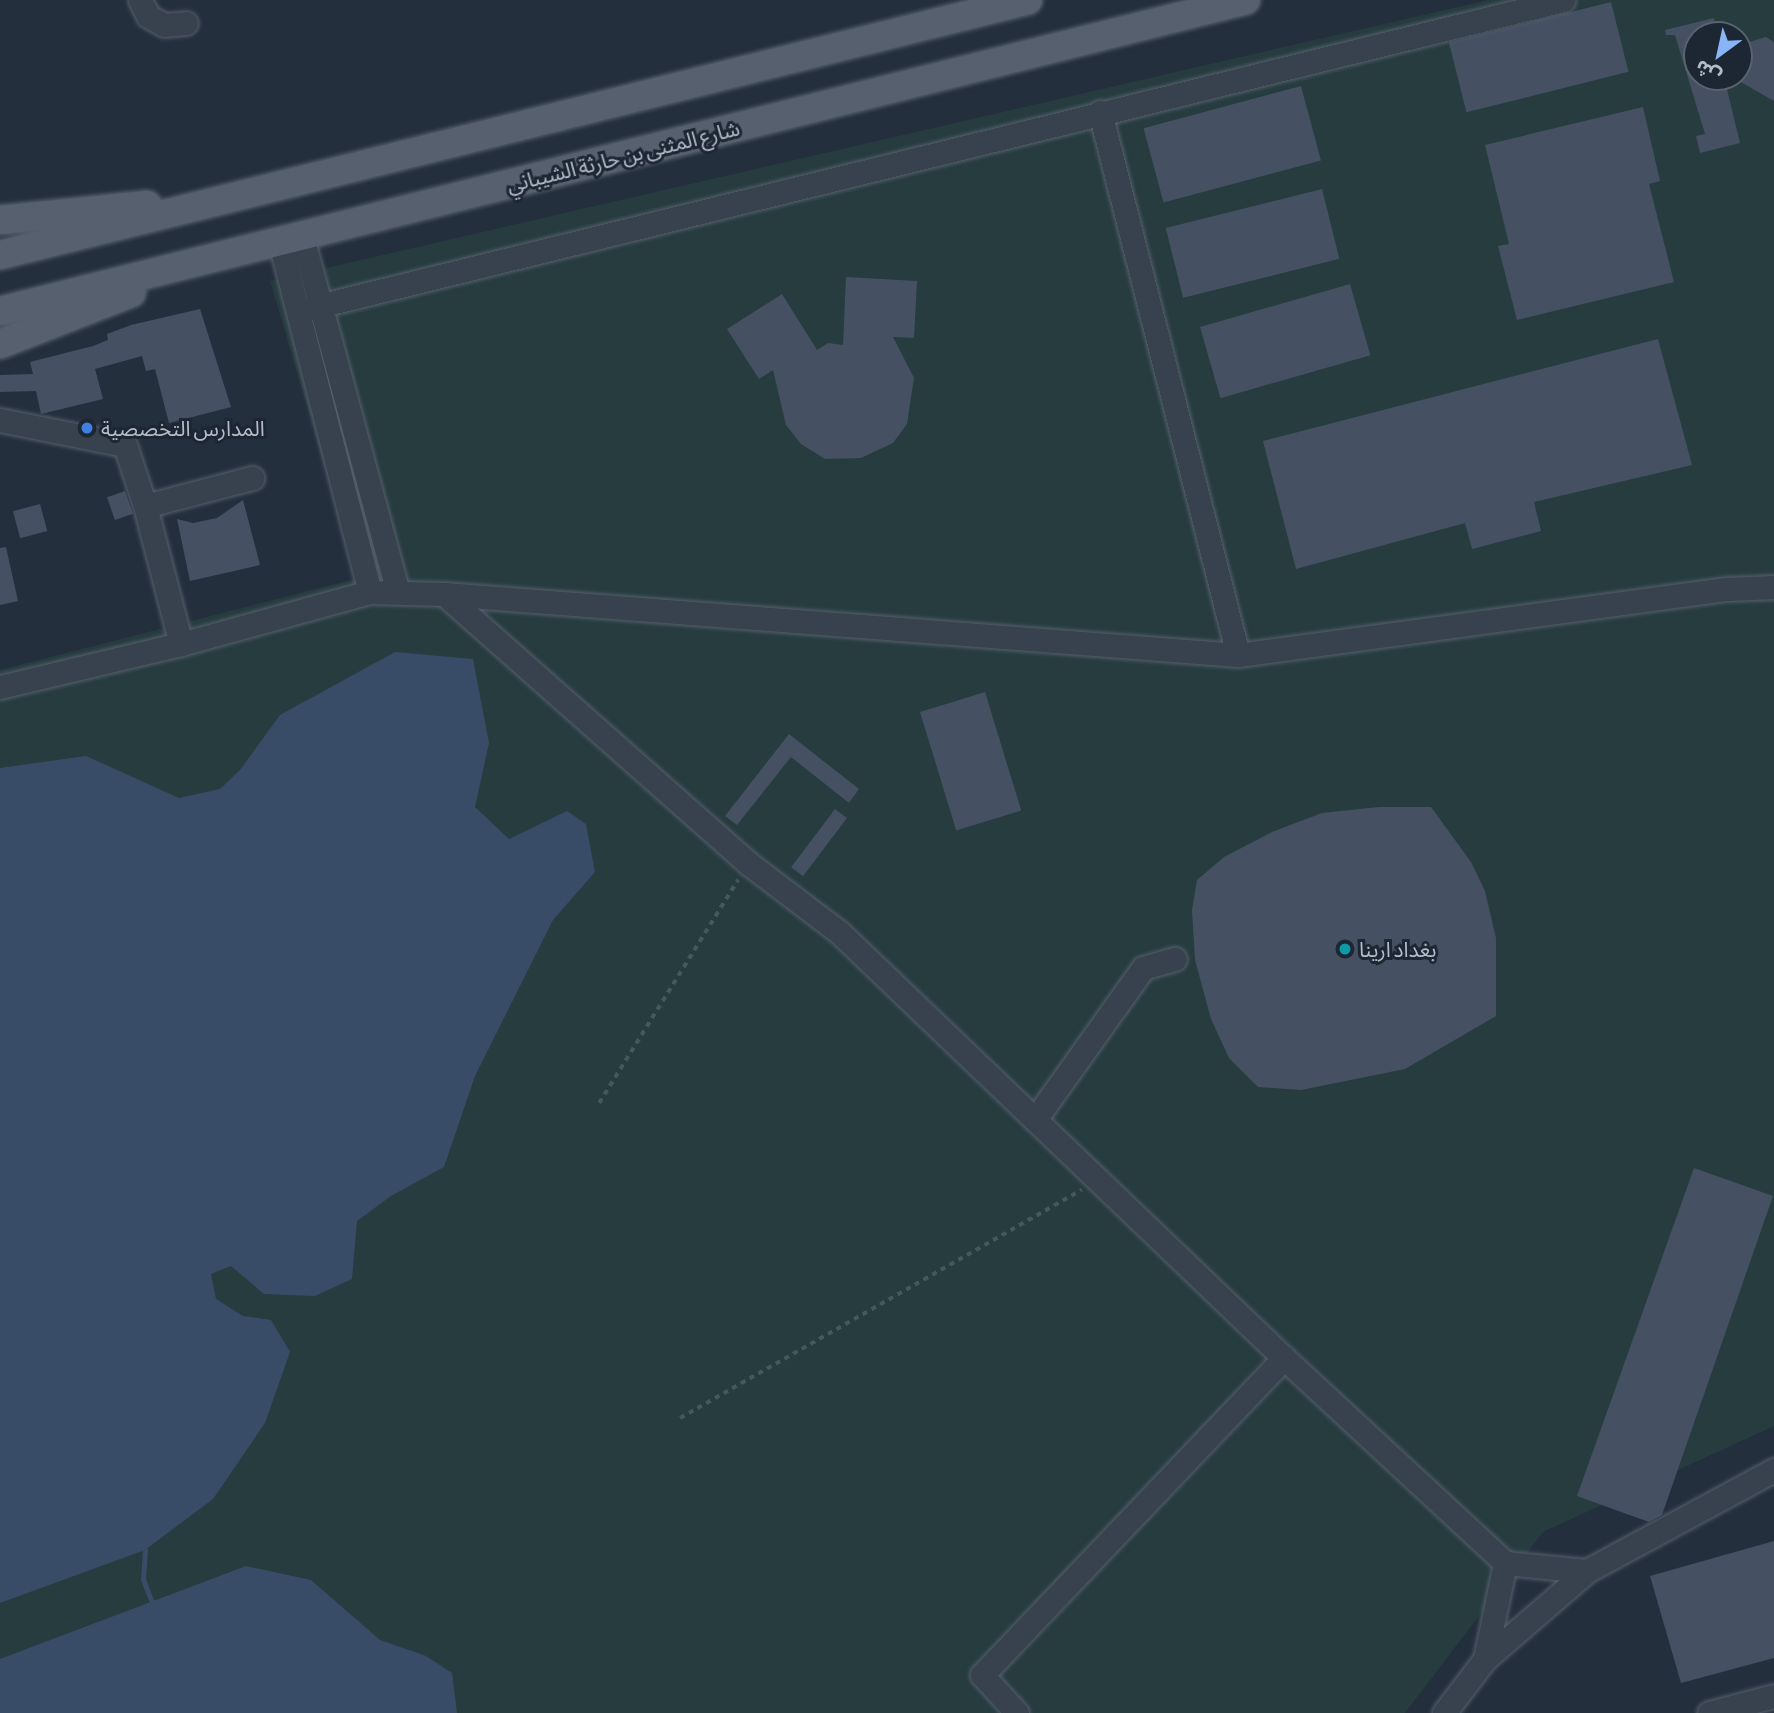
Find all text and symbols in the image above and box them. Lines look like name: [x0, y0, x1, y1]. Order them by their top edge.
north arrow: [1683, 21, 1753, 91]
text: ش: [1691, 56, 1725, 88]
street label: شارع المثنى بن حارثة الشيباني: [504, 115, 742, 197]
place label: المدارس التخصصية: [101, 415, 265, 441]
marker: المدارس التخصصية: [79, 420, 95, 436]
place label: بغداد ارينا: [1359, 936, 1436, 962]
marker: بغداد ارينا: [1337, 941, 1353, 957]

